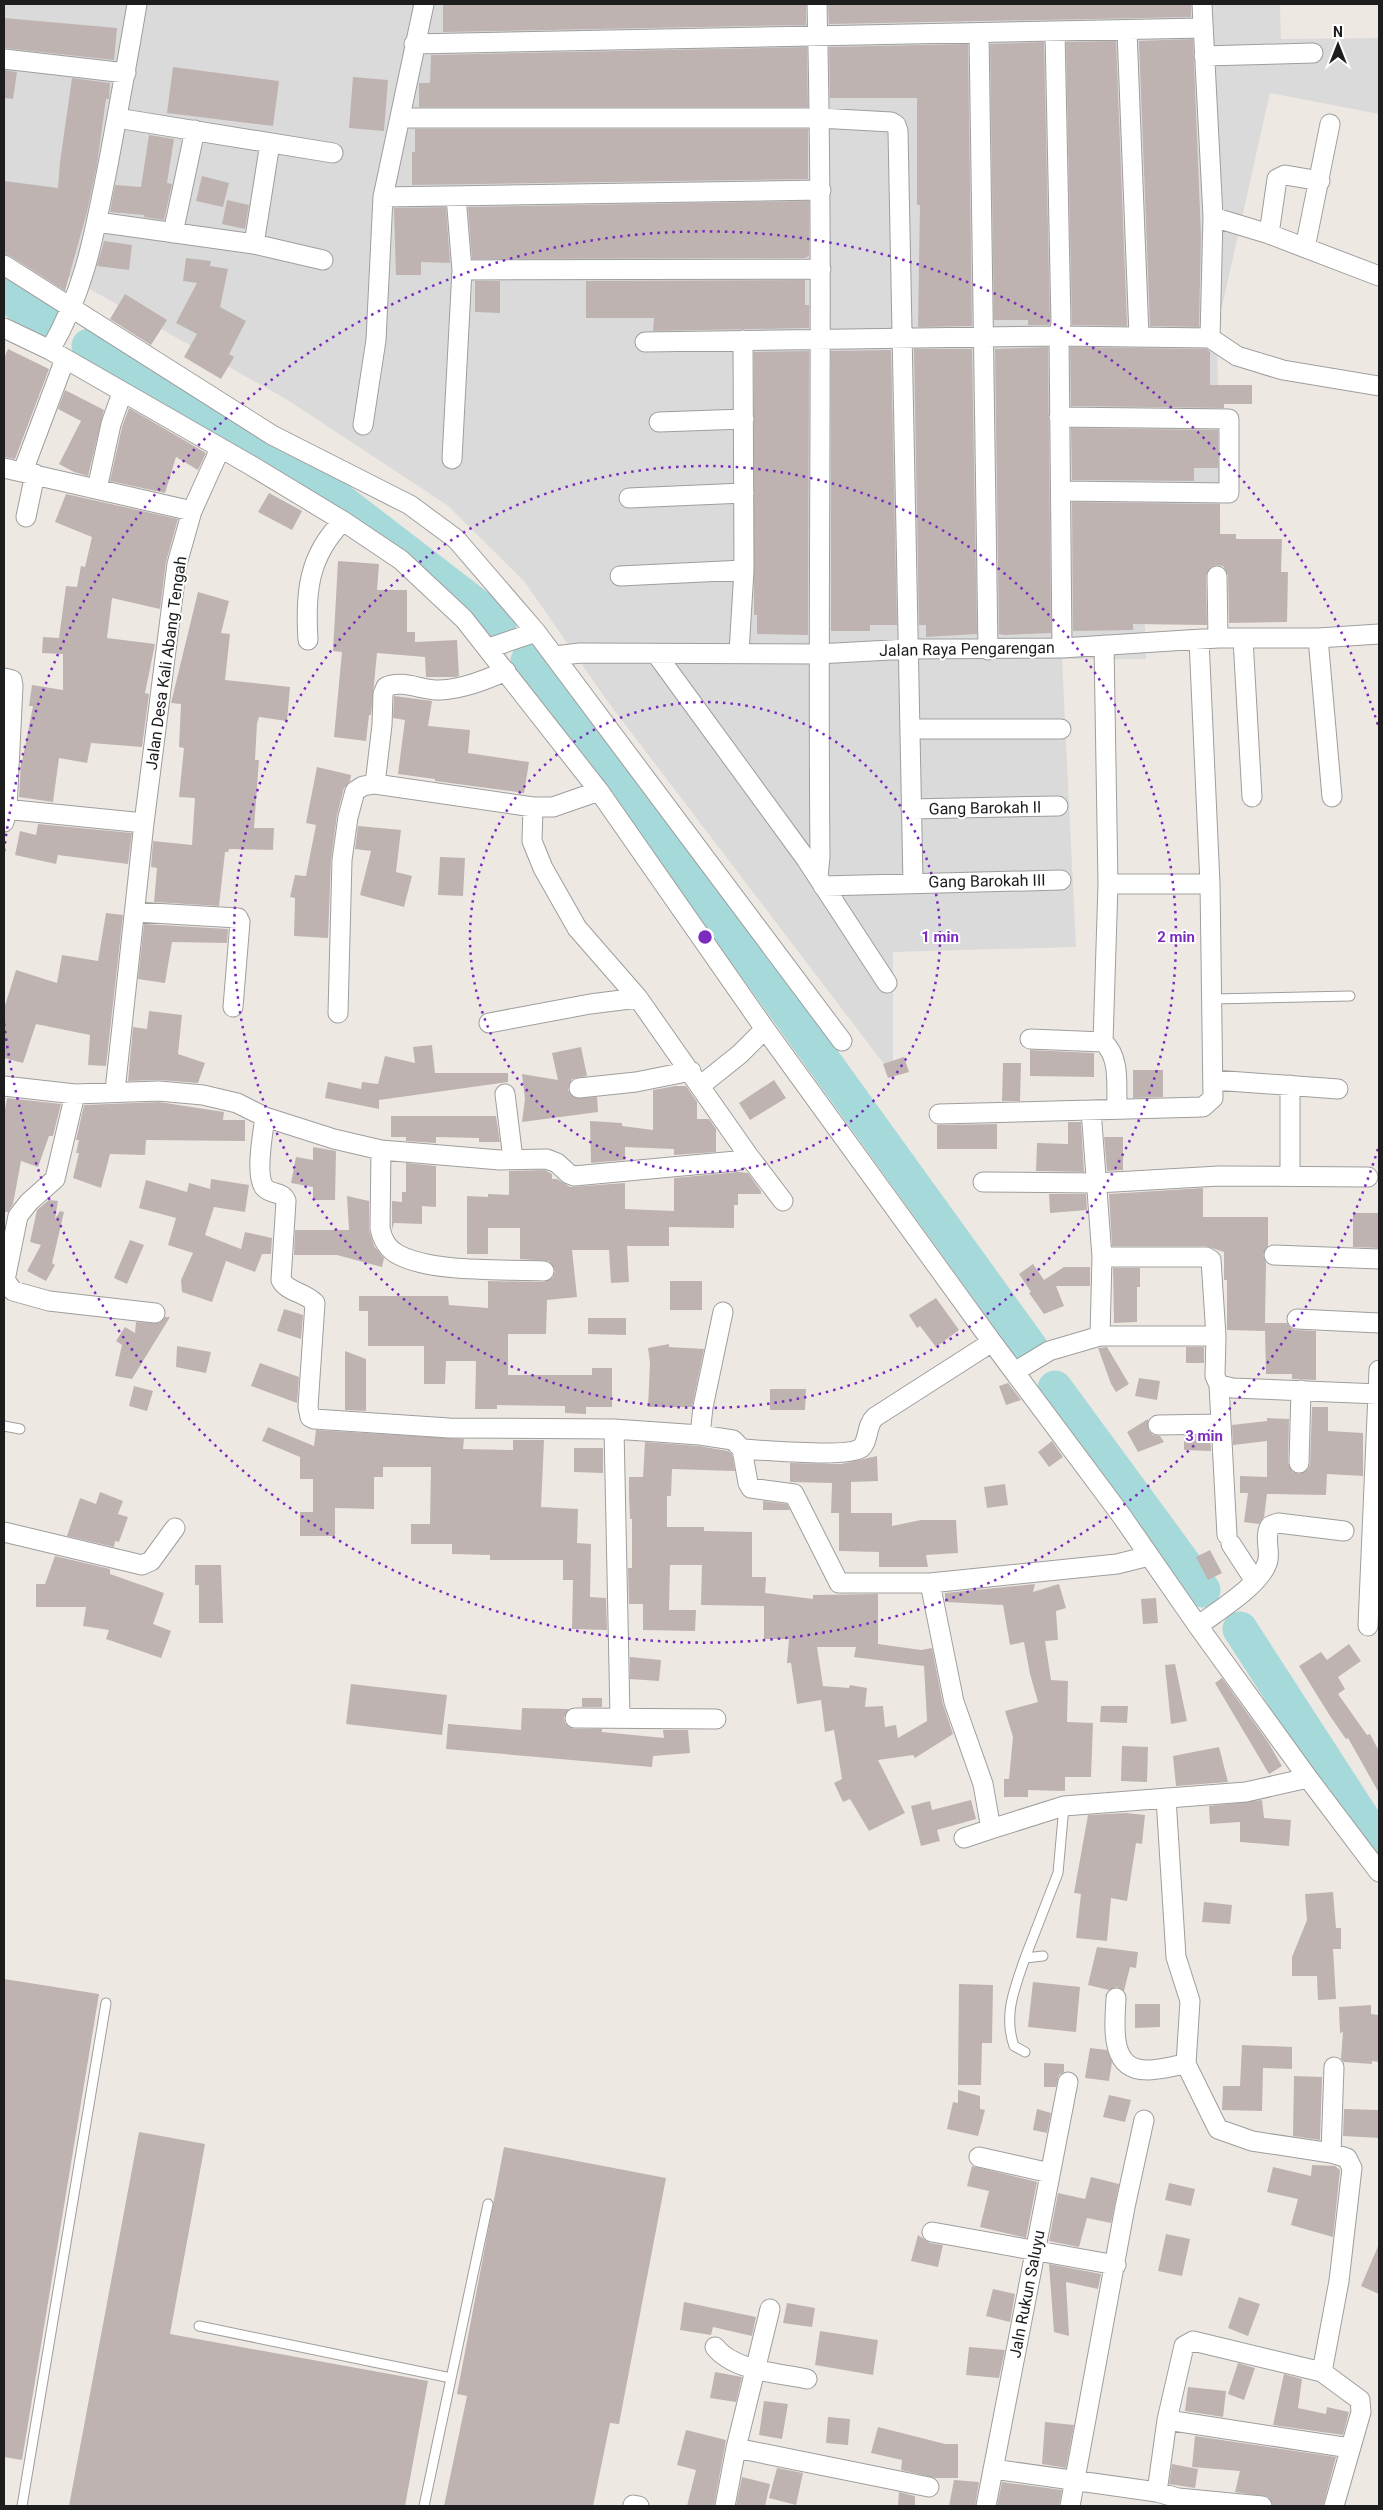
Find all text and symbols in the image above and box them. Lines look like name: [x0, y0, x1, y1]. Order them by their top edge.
north arrow: [1313, 20, 1363, 70]
text: N: [1333, 24, 1343, 40]
street label: Jalan Desa Kali Abang Tengah: [142, 555, 190, 771]
street label: Jalan Raya Pengarengan: [879, 638, 1055, 660]
street label: Gang Barokah II: [928, 798, 1042, 818]
street label: Gang Barokah III: [928, 870, 1046, 892]
centre of rings: [696, 928, 714, 946]
text: 1 min: [921, 928, 959, 946]
text: 2 min: [1157, 928, 1195, 946]
text: 3 min: [1185, 1427, 1223, 1445]
street label: Jaln Rukun Saluyu: [1005, 2228, 1049, 2360]

